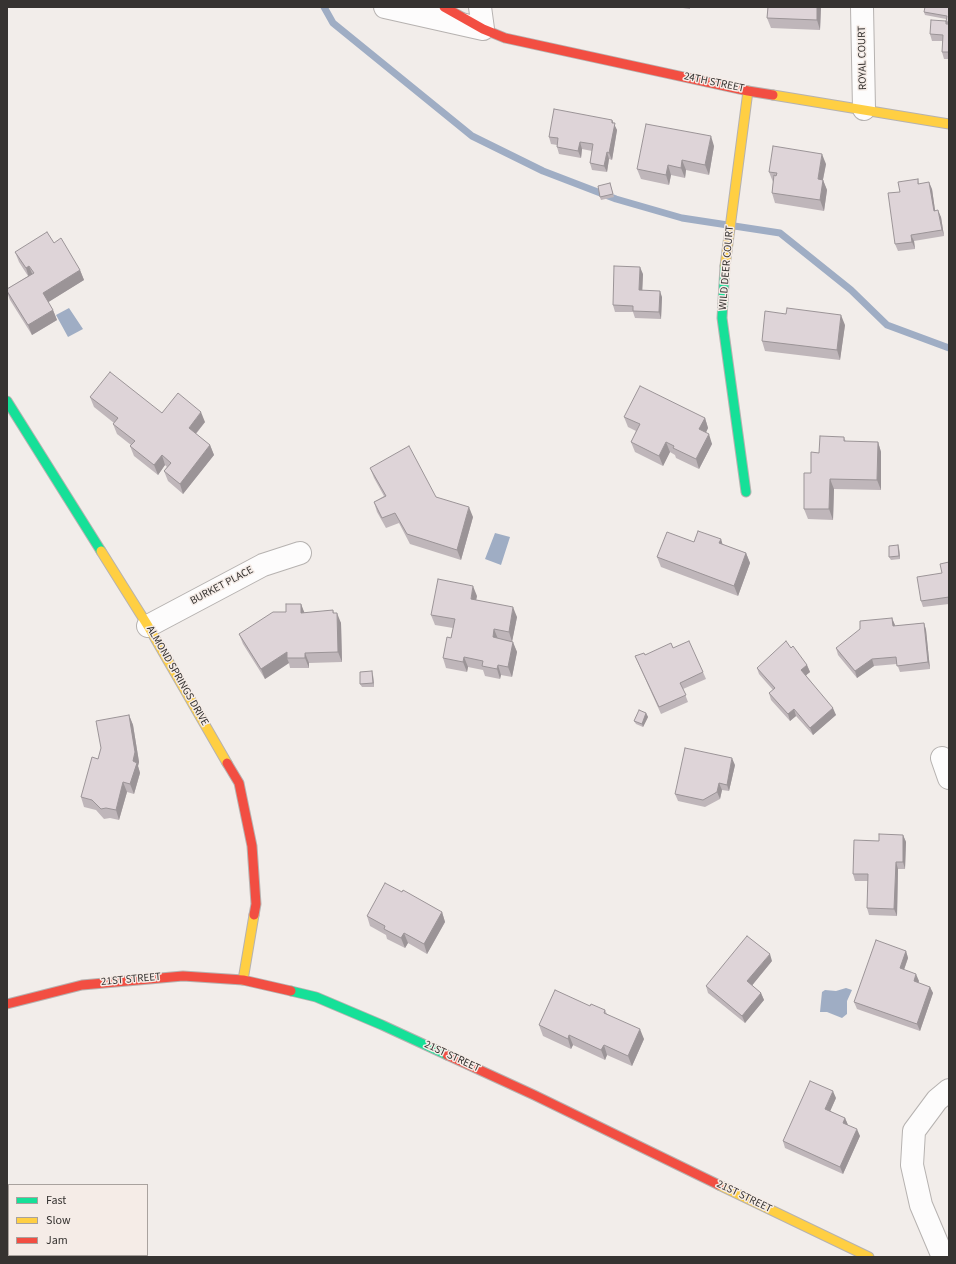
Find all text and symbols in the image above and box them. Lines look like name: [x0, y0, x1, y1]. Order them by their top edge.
street label: ROYAL COURT: [856, 26, 870, 90]
street label: 24TH STREET: [683, 70, 745, 96]
street label: WILD DEER COURT: [717, 225, 737, 311]
street label: BURKET PLACE: [188, 564, 256, 608]
street label: ALMOND SPRINGS DRIVE: [143, 624, 211, 728]
street label: 21ST STREET: [101, 971, 161, 989]
street label: 21ST STREET: [422, 1038, 482, 1076]
street label: 21ST STREET: [714, 1178, 774, 1216]
legend: [8, 1184, 148, 1256]
text: Fast: [46, 1192, 66, 1209]
text: Slow: [46, 1212, 71, 1229]
text: Jam: [46, 1232, 68, 1249]

